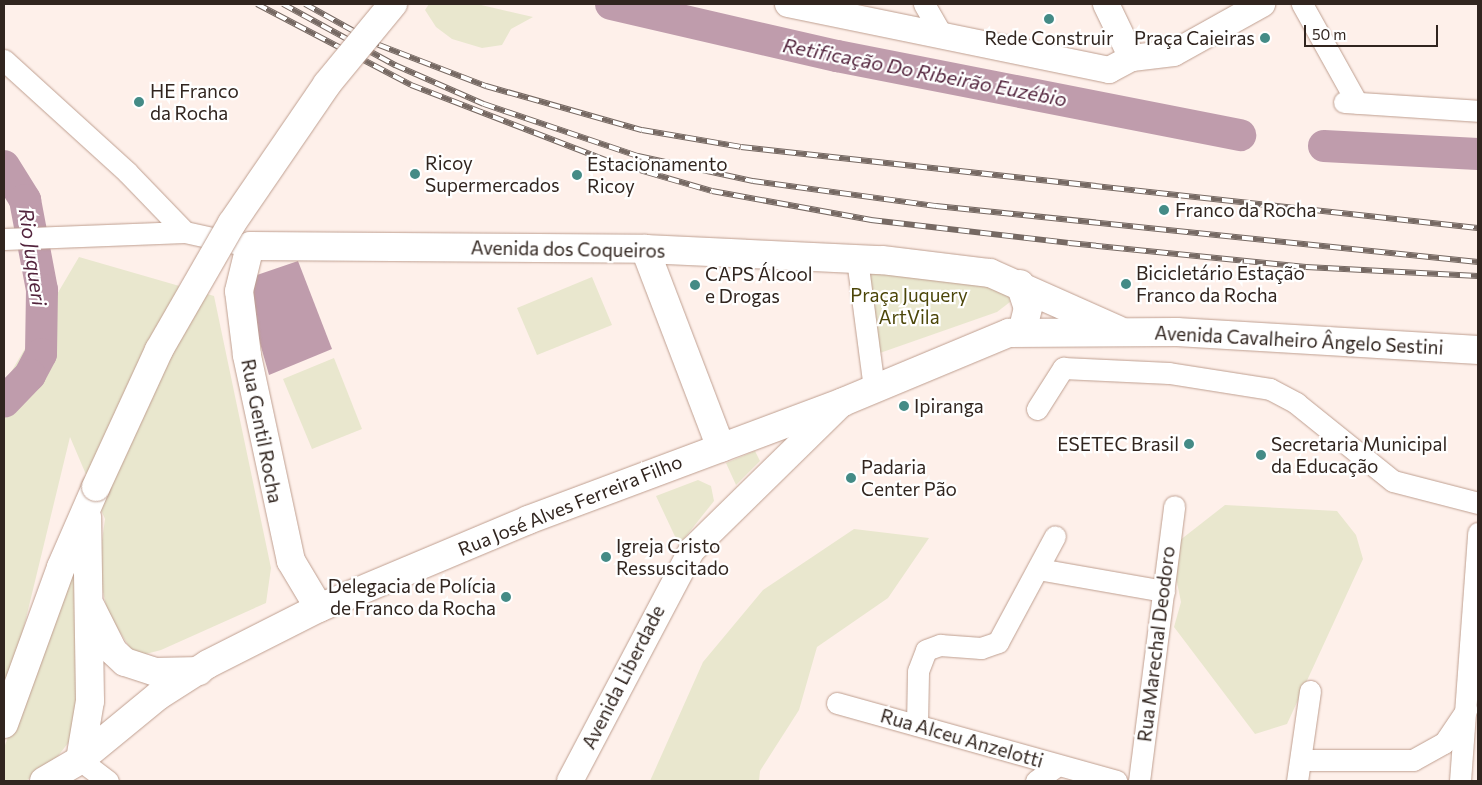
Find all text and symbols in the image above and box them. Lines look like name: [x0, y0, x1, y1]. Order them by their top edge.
marker: Rede Construir: [1043, 13, 1055, 25]
scale bar: [1307, 15, 1441, 47]
text: 50 m: [1312, 25, 1346, 43]
place label: Rede Construir: [984, 27, 1114, 49]
place label: Praça Caieiras: [1134, 27, 1255, 49]
marker: Praça Caieiras: [1259, 32, 1271, 44]
water label: Retificação Do Ribeirão Euzébio: [781, 33, 1069, 111]
place label: HE Franco da Rocha: [150, 80, 239, 124]
marker: HE Franco da Rocha: [132, 95, 146, 109]
place label: Ricoy Supermercados: [425, 152, 560, 196]
place label: Estacionamento Ricoy: [587, 153, 727, 197]
marker: Ricoy Supermercados: [409, 168, 421, 180]
marker: Estacionamento Ricoy: [571, 169, 583, 181]
place label: Franco da Rocha: [1175, 199, 1316, 221]
marker: Franco da Rocha: [1157, 203, 1171, 217]
water label: Rio Juqueri: [14, 207, 52, 307]
street label: Avenida dos Coqueiros: [471, 236, 665, 262]
place label: Bicicletário Estação Franco da Rocha: [1136, 262, 1305, 306]
place label: CAPS Álcool e Drogas: [705, 263, 813, 307]
marker: Bicicletário Estação Franco da Rocha: [1120, 278, 1132, 290]
marker: CAPS Álcool e Drogas: [689, 279, 701, 291]
park label: Praça Juquery ArtVila: [850, 284, 968, 328]
street label: Avenida Cavalheiro Ângelo Sestini: [1154, 321, 1444, 359]
street label: Rua Gentil Rocha: [237, 357, 287, 505]
place label: Ipiranga: [914, 395, 984, 417]
marker: Ipiranga: [898, 400, 910, 412]
place label: ESETEC Brasil: [1057, 433, 1179, 455]
place label: Secretaria Municipal da Educação: [1271, 433, 1447, 477]
marker: ESETEC Brasil: [1183, 438, 1195, 450]
marker: Secretaria Municipal da Educação: [1255, 449, 1267, 461]
street label: Rua José Alves Ferreira Filho: [455, 450, 685, 560]
place label: Padaria Center Pão: [861, 456, 957, 500]
marker: Padaria Center Pão: [845, 472, 857, 484]
place label: Igreja Cristo Ressuscitado: [616, 535, 729, 579]
street label: Rua Marechal Deodoro: [1133, 545, 1179, 743]
marker: Igreja Cristo Ressuscitado: [600, 551, 612, 563]
place label: Delegacia de Polícia de Franco da Rocha: [328, 575, 496, 619]
marker: Delegacia de Polícia de Franco da Rocha: [500, 591, 512, 603]
street label: Avenida Liberdade: [577, 601, 669, 753]
street label: Rua Alceu Anzelotti: [878, 704, 1046, 772]

